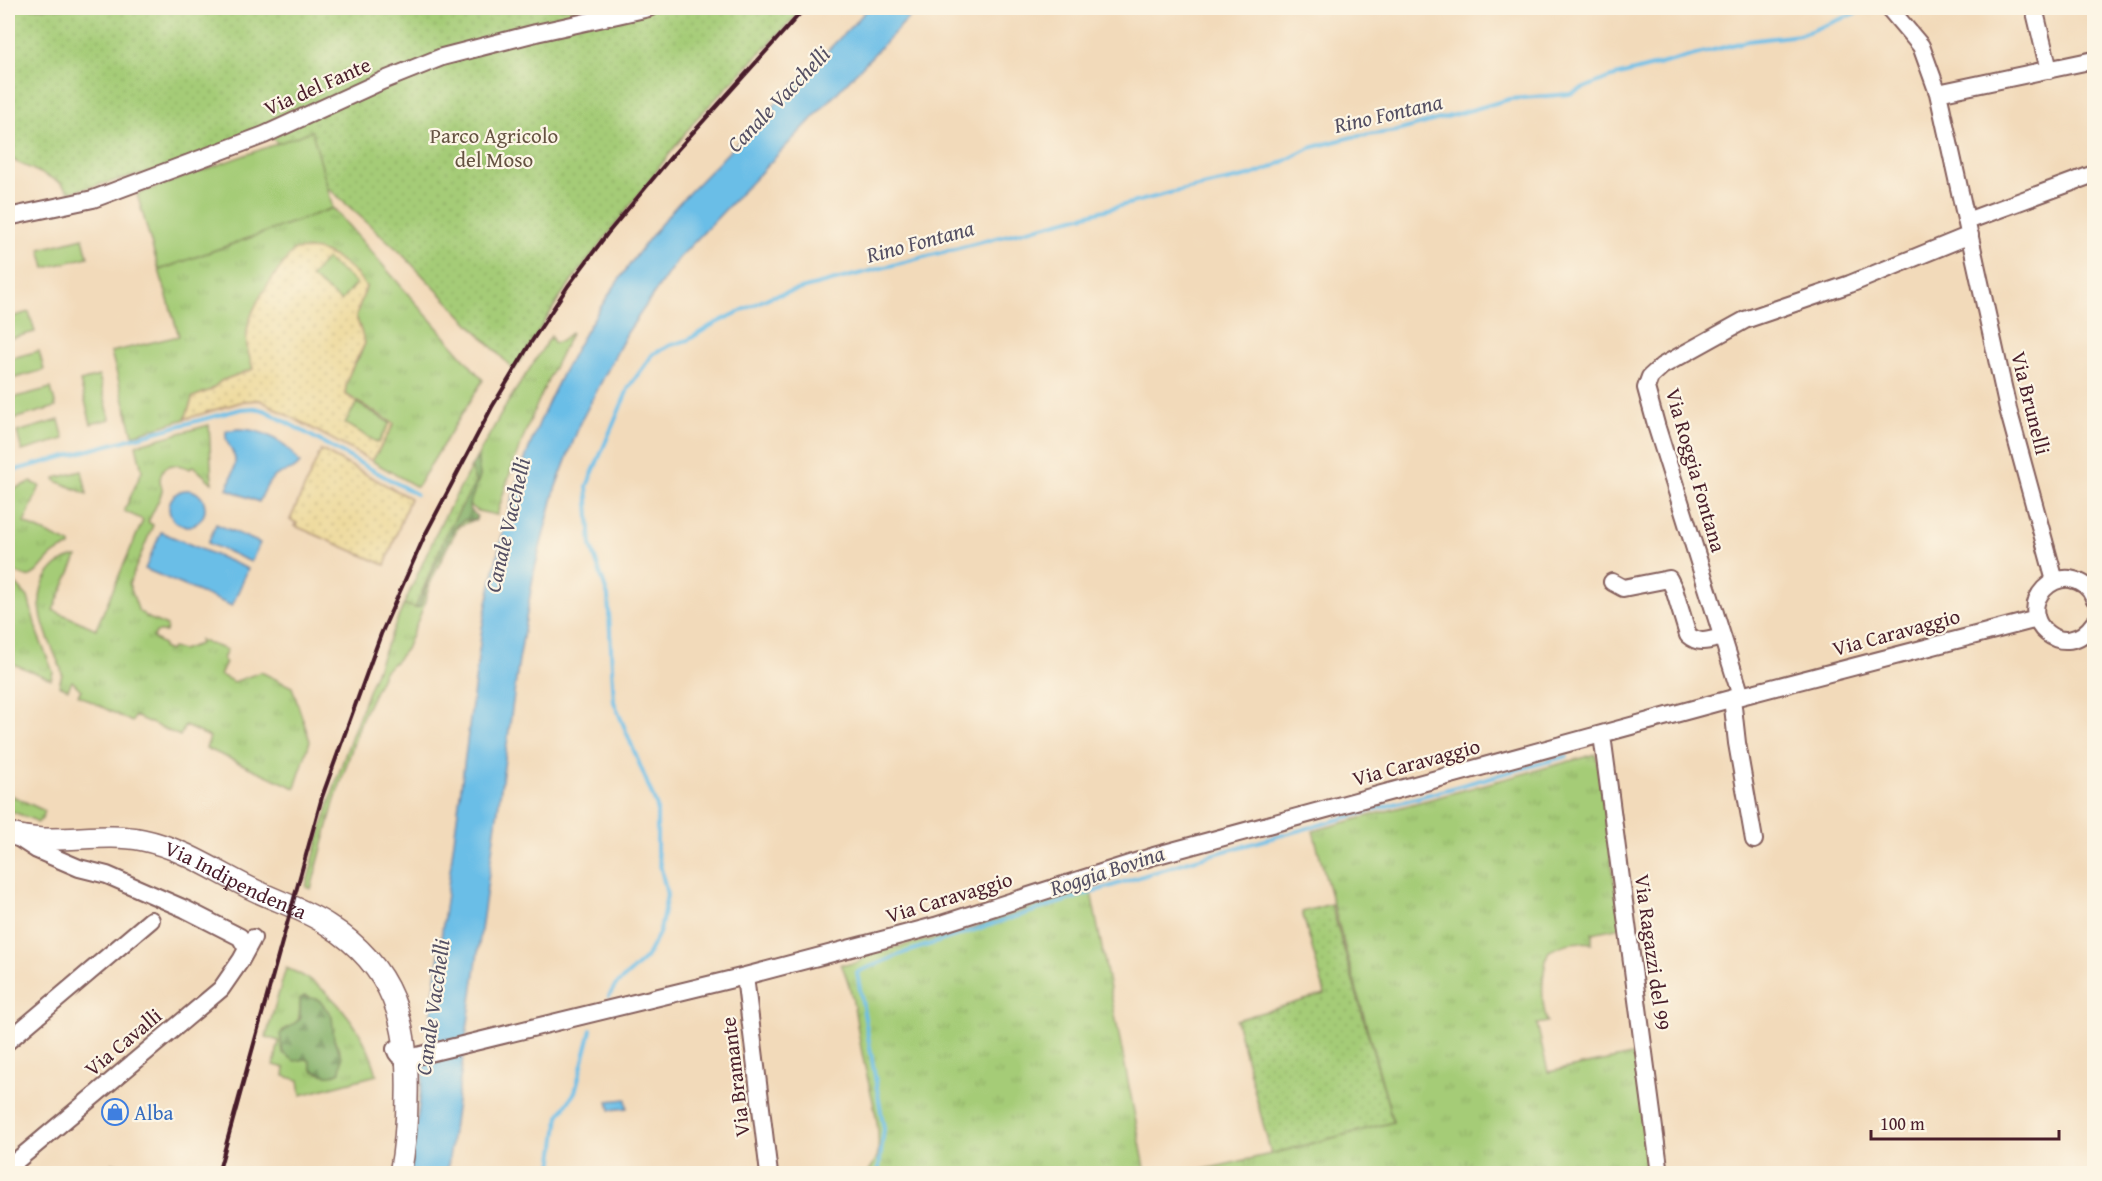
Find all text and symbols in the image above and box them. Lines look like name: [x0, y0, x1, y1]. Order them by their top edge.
water label: Canale Vacchelli: [719, 38, 837, 159]
street label: Via del Fante: [259, 49, 376, 123]
water label: Rino Fontana: [1330, 85, 1445, 141]
park label: Parco Agricolo del Moso: [430, 120, 558, 175]
water label: Rino Fontana: [862, 211, 977, 271]
street label: Via Brunelli: [2003, 348, 2059, 458]
street label: Via Roggia Fontana: [1658, 384, 1734, 556]
water label: Canale Vacchelli: [476, 454, 538, 595]
street label: Via Caravaggio: [1829, 600, 1963, 664]
street label: Via Caravaggio: [1349, 730, 1483, 794]
street label: Via Indipendenza: [160, 832, 312, 927]
water label: Roggia Bovina: [1045, 836, 1168, 904]
street label: Via Caravaggio: [882, 863, 1016, 931]
street label: Via Ragazzi del 99: [1627, 872, 1679, 1032]
water label: Canale Vacchelli: [407, 937, 457, 1077]
street label: Via Cavalli: [77, 1000, 169, 1084]
street label: Via Bramante: [712, 1015, 758, 1139]
shop icon: Alba: [100, 1097, 130, 1127]
place label: Alba: [134, 1097, 174, 1128]
scale bar: [1871, 1103, 2058, 1141]
text: 100 m: [1880, 1110, 1925, 1137]

